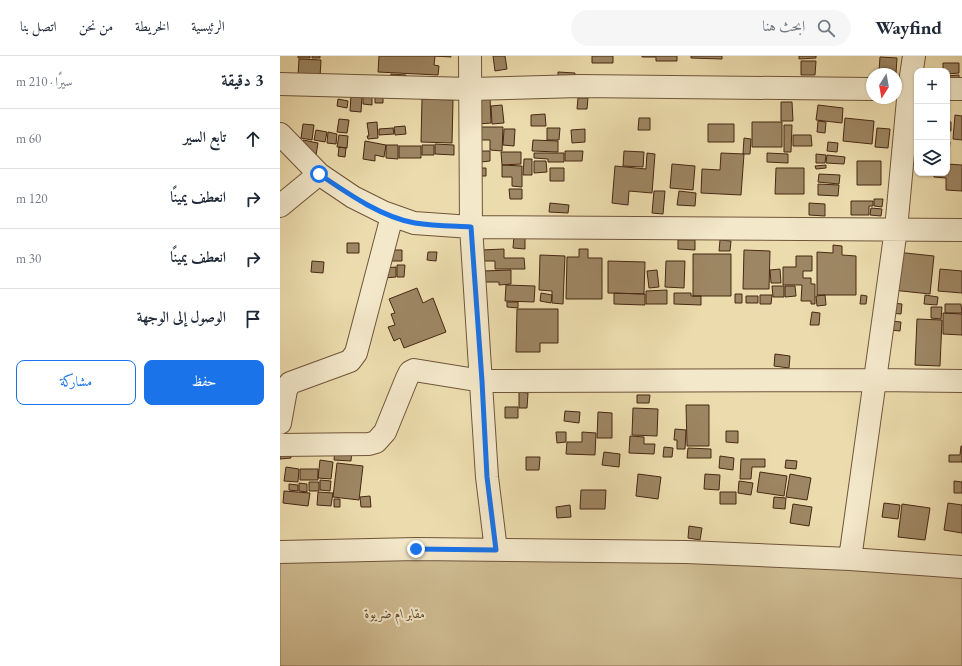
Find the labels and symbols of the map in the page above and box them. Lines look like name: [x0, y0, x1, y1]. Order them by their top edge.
north arrow: [866, 68, 902, 104]
route start: [310, 165, 328, 183]
route end: [407, 540, 425, 558]
park label: مقابر ام ضريوة: [364, 605, 425, 625]

